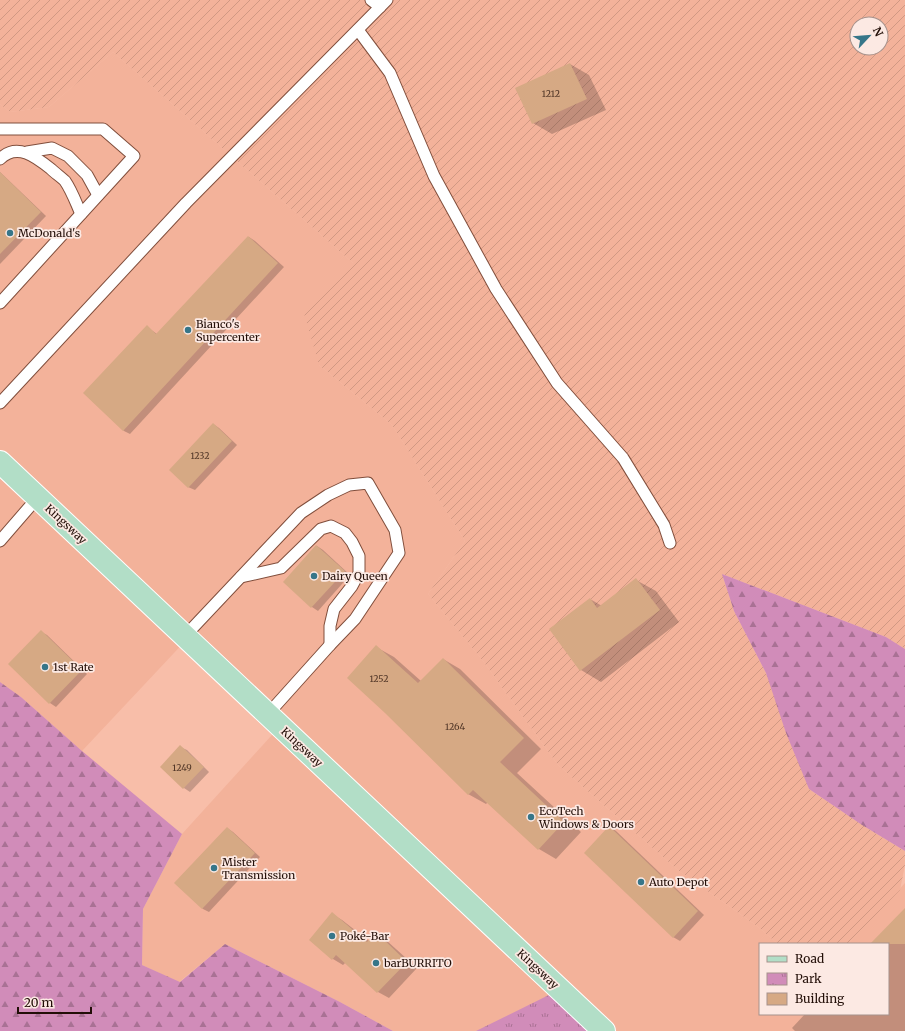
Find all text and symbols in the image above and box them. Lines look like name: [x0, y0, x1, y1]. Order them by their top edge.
north arrow: [849, 16, 889, 56]
text: N: [870, 25, 886, 39]
house number: 1212: [542, 88, 560, 99]
place label: McDonald's: [18, 226, 80, 240]
marker: McDonald's: [5, 228, 15, 238]
place label: Bianco's Supercenter: [196, 317, 260, 344]
marker: Bianco's Supercenter: [183, 325, 193, 335]
house number: 1232: [190, 450, 210, 461]
street label: Kingsway: [42, 501, 90, 547]
place label: Dairy Queen: [322, 569, 389, 583]
marker: Dairy Queen: [309, 571, 319, 581]
place label: 1st Rate: [53, 660, 94, 674]
marker: 1st Rate: [40, 662, 50, 672]
house number: 1252: [369, 673, 389, 684]
house number: 1264: [445, 721, 465, 732]
street label: Kingsway: [278, 724, 326, 770]
house number: 1249: [172, 762, 192, 773]
place label: EcoTech Windows & Doors: [538, 804, 634, 831]
marker: EcoTech Windows & Doors: [526, 812, 536, 822]
place label: Mister Transmission: [222, 855, 296, 882]
marker: Mister Transmission: [209, 863, 219, 873]
place label: Auto Depot: [648, 875, 709, 889]
marker: Auto Depot: [636, 877, 646, 887]
place label: Poké-Bar: [340, 929, 389, 943]
marker: Poké-Bar: [327, 931, 337, 941]
legend: [759, 943, 889, 1015]
street label: Kingsway: [514, 946, 562, 992]
text: Road: [795, 951, 824, 966]
place label: barBURRITO: [383, 956, 452, 970]
marker: barBURRITO: [371, 958, 381, 968]
text: Park: [795, 971, 822, 986]
scale bar: [18, 989, 91, 1015]
text: Building: [795, 991, 845, 1006]
text: 20 m: [24, 995, 53, 1010]

